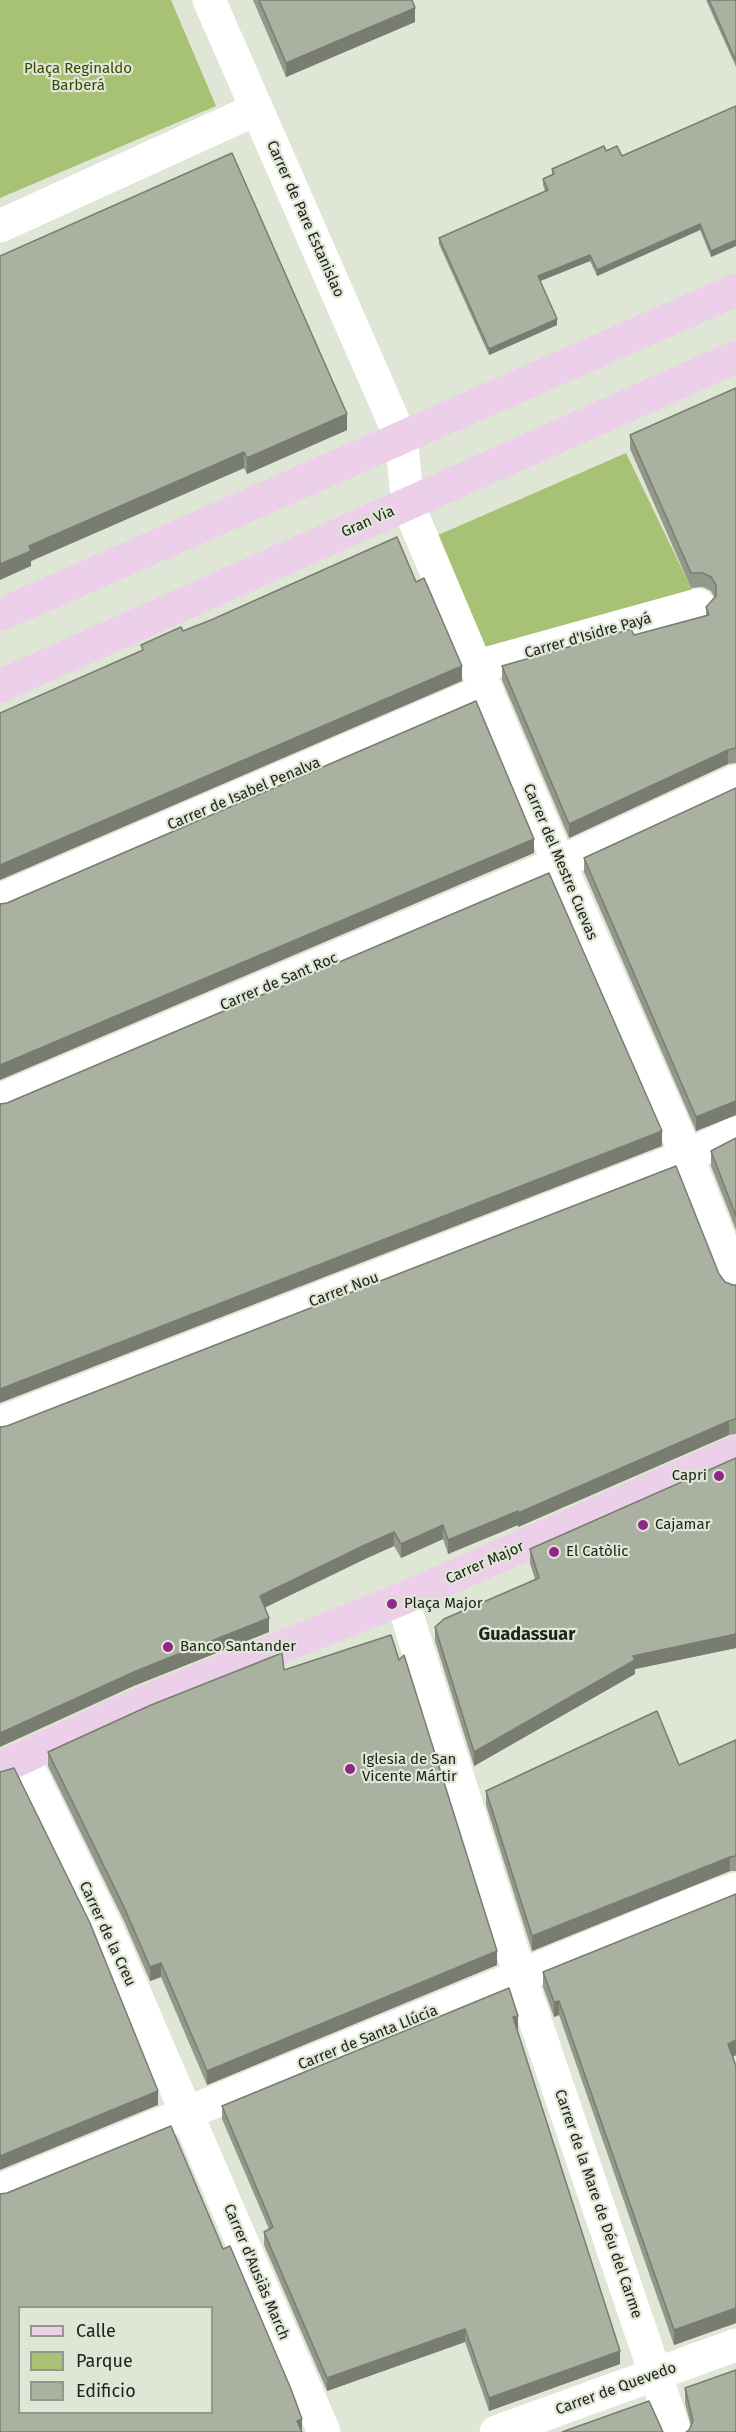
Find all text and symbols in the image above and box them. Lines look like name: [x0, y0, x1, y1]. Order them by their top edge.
park label: Plaça Reginaldo Barberá: [24, 60, 132, 95]
street label: Carrer de Pare Estanislao: [262, 138, 348, 300]
street label: Gran Via: [339, 502, 397, 542]
street label: Carrer d'Isidre Payá: [523, 609, 653, 663]
street label: Carrer de Isabel Penalva: [165, 754, 323, 834]
street label: Carrer del Mestre Cuevas: [519, 781, 601, 943]
street label: Carrer de Sant Roc: [218, 949, 340, 1015]
street label: Carrer Nou: [307, 1268, 381, 1312]
place label: Capri: [672, 1467, 707, 1485]
marker: Capri: [712, 1469, 726, 1483]
place label: Cajamar: [655, 1516, 710, 1534]
marker: Cajamar: [636, 1518, 650, 1532]
street label: Carrer Major: [443, 1538, 527, 1588]
place label: El Catòlic: [566, 1543, 628, 1561]
marker: El Catòlic: [547, 1545, 561, 1559]
place label: Plaça Major: [404, 1595, 483, 1613]
marker: Plaça Major: [385, 1597, 399, 1611]
district label: Guadassuar: [479, 1624, 575, 1646]
place label: Banco Santander: [180, 1638, 296, 1656]
marker: Banco Santander: [161, 1640, 175, 1654]
place label: Iglesia de San Vicente Mártir: [362, 1751, 457, 1786]
marker: Iglesia de San Vicente Mártir: [343, 1762, 357, 1776]
street label: Carrer de la Creu: [75, 1879, 139, 1989]
street label: Carrer de Santa Llúcía: [295, 2002, 441, 2074]
street label: Carrer de la Mare de Déu del Carme: [550, 2087, 646, 2321]
street label: Carrer d'Ausiàs March: [219, 2201, 293, 2343]
legend: [18, 2306, 213, 2414]
text: Calle: [76, 2320, 116, 2342]
text: Parque: [76, 2350, 133, 2372]
street label: Carrer de Quevedo: [553, 2359, 679, 2419]
text: Edificio: [76, 2380, 136, 2402]

